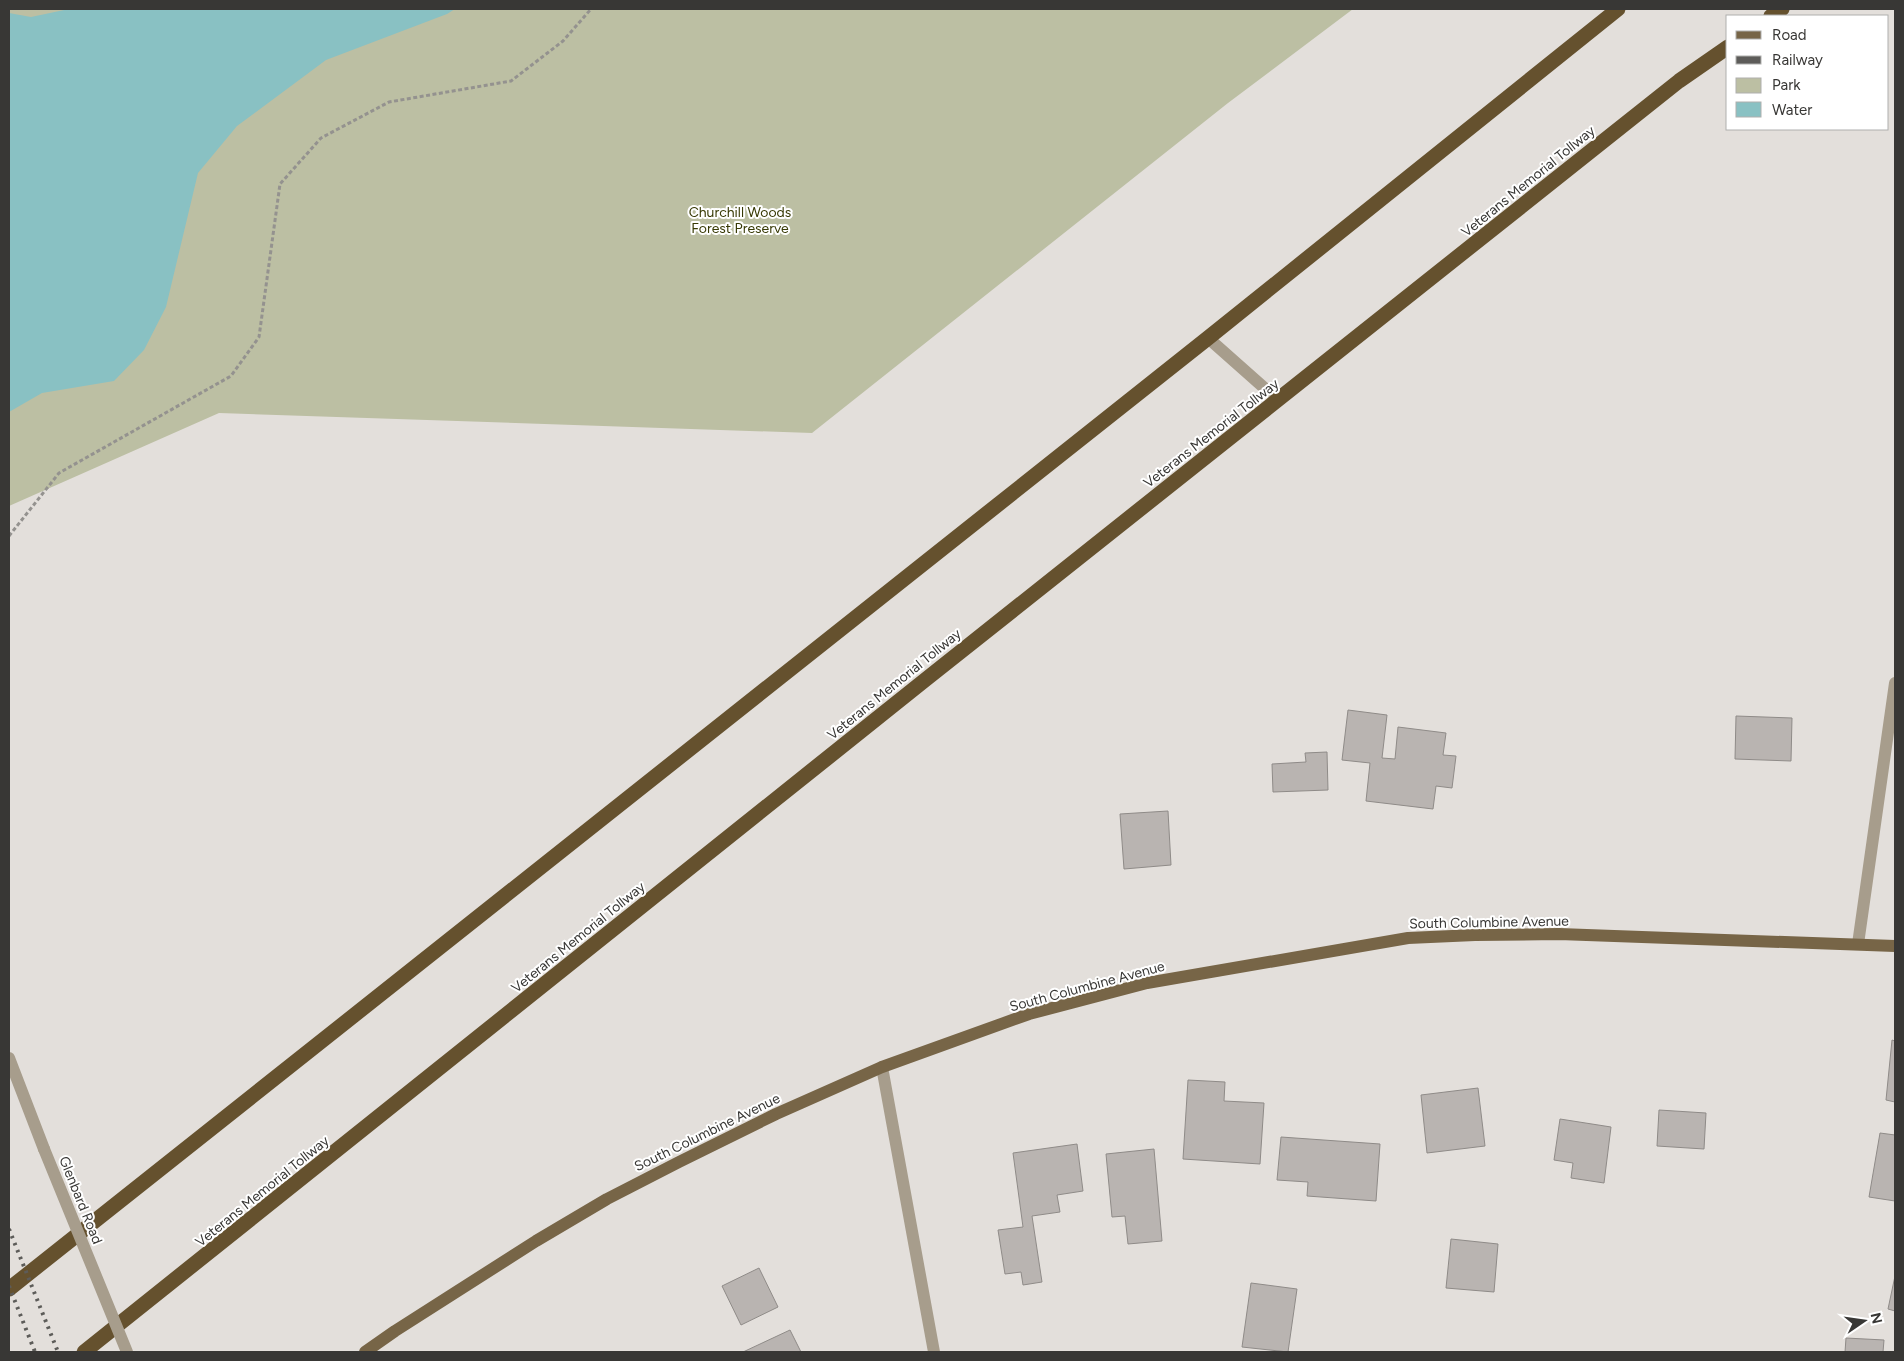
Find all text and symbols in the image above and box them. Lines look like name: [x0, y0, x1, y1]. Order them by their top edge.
legend: [1726, 15, 1889, 130]
text: Road: [1772, 26, 1807, 44]
text: Railway: [1772, 51, 1823, 69]
text: Park: [1772, 76, 1801, 94]
text: Water: [1772, 101, 1812, 119]
street label: Veterans Memorial Tollway: [1458, 122, 1599, 241]
park label: Churchill Woods Forest Preserve: [689, 204, 791, 237]
street label: Veterans Memorial Tollway: [1140, 375, 1283, 491]
street label: Veterans Memorial Tollway: [824, 625, 965, 744]
street label: Veterans Memorial Tollway: [508, 878, 649, 997]
street label: South Columbine Avenue: [1409, 913, 1569, 932]
street label: South Columbine Avenue: [1008, 957, 1167, 1015]
street label: South Columbine Avenue: [632, 1090, 783, 1175]
street label: Veterans Memorial Tollway: [192, 1132, 333, 1251]
street label: Glenbard Road: [55, 1154, 106, 1247]
north arrow: [1839, 1296, 1889, 1346]
text: N: [1867, 1311, 1886, 1325]

